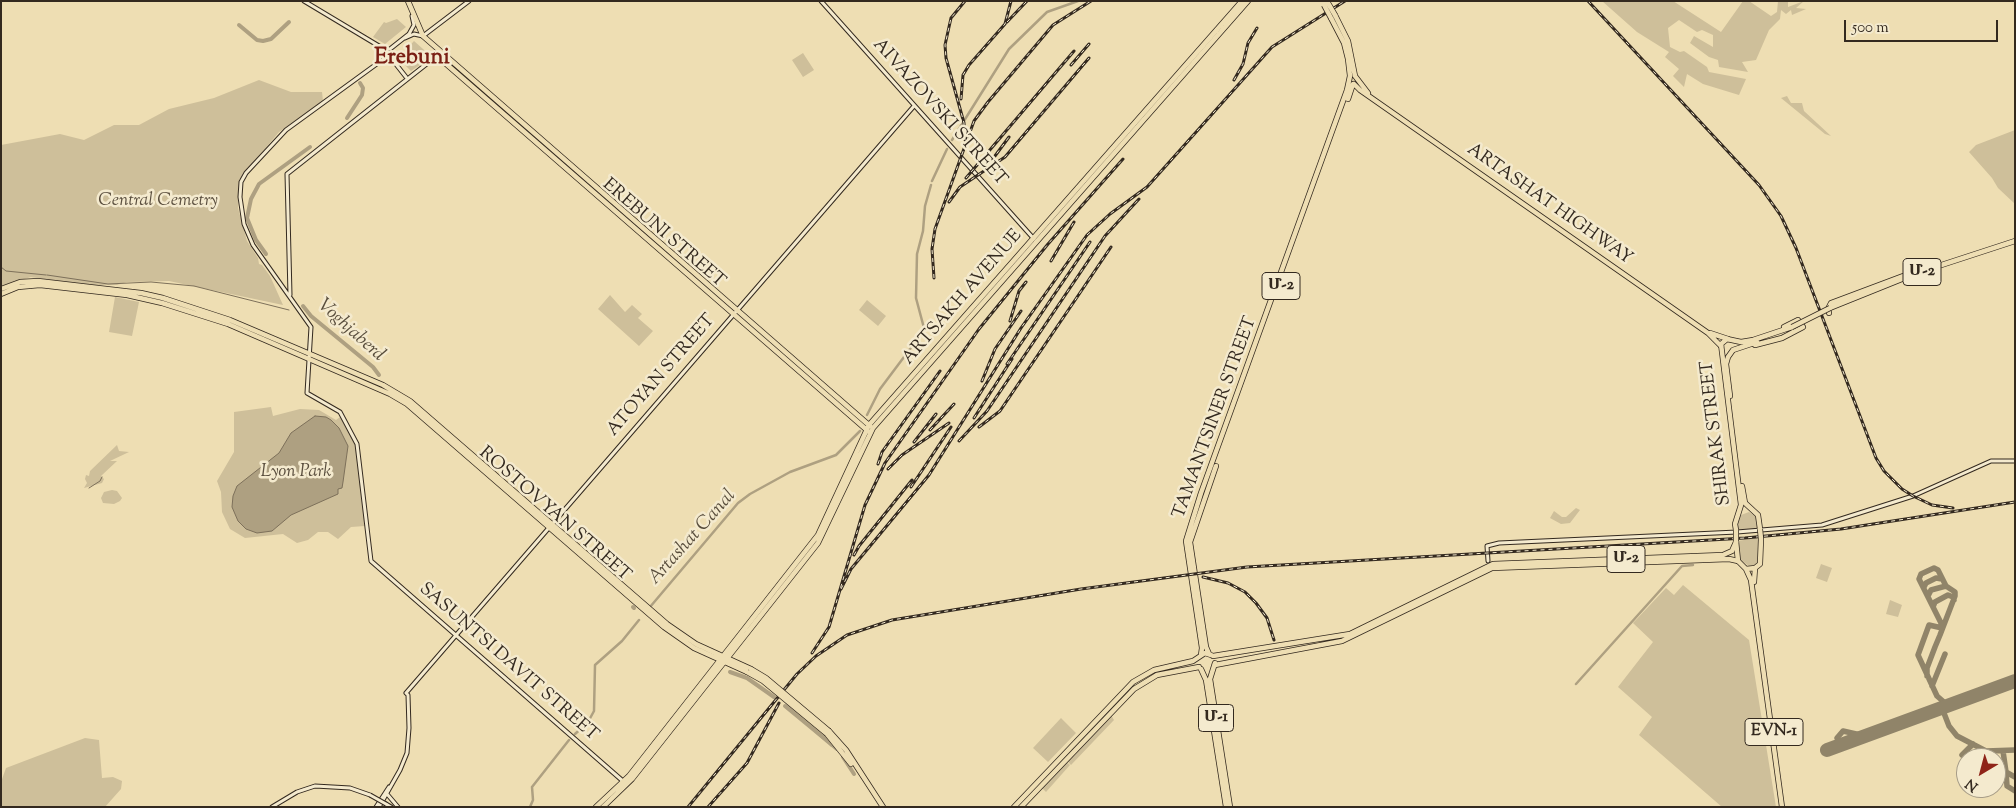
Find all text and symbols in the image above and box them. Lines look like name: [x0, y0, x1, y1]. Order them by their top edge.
scale bar: [1846, 10, 2000, 42]
text: 500 m: [1852, 18, 1889, 39]
street label: AIVAZOVSKI STREET: [867, 35, 1011, 191]
district label: Erebuni: [374, 46, 450, 72]
street label: ARTASHAT HIGHWAY: [1462, 140, 1636, 270]
street label: EREBUNI STREET: [597, 175, 729, 293]
park label: Central Cemetry: [98, 191, 218, 213]
street label: ARTSAKH AVENUE: [898, 226, 1028, 370]
road number: Մ-2: [1903, 258, 1941, 286]
road number: Մ-2: [1262, 272, 1300, 300]
water label: Voghjaberd: [312, 295, 388, 367]
street label: ATOYAN STREET: [603, 311, 721, 441]
street label: TAMANTSINER STREET: [1169, 314, 1263, 522]
street label: SHIRAK STREET: [1697, 359, 1737, 507]
street label: ROSTOVYAN STREET: [474, 443, 634, 587]
park label: Lyon Park: [261, 462, 331, 484]
water label: Artashat Canal: [644, 486, 742, 590]
road number: Մ-2: [1607, 546, 1645, 572]
street label: SASUNTSI DAVIT STREET: [414, 579, 602, 747]
road number: Մ-1: [1198, 704, 1234, 731]
road number: EVN-1: [1745, 719, 1803, 746]
north arrow: [1956, 748, 2006, 798]
text: N: [1962, 773, 1983, 796]

